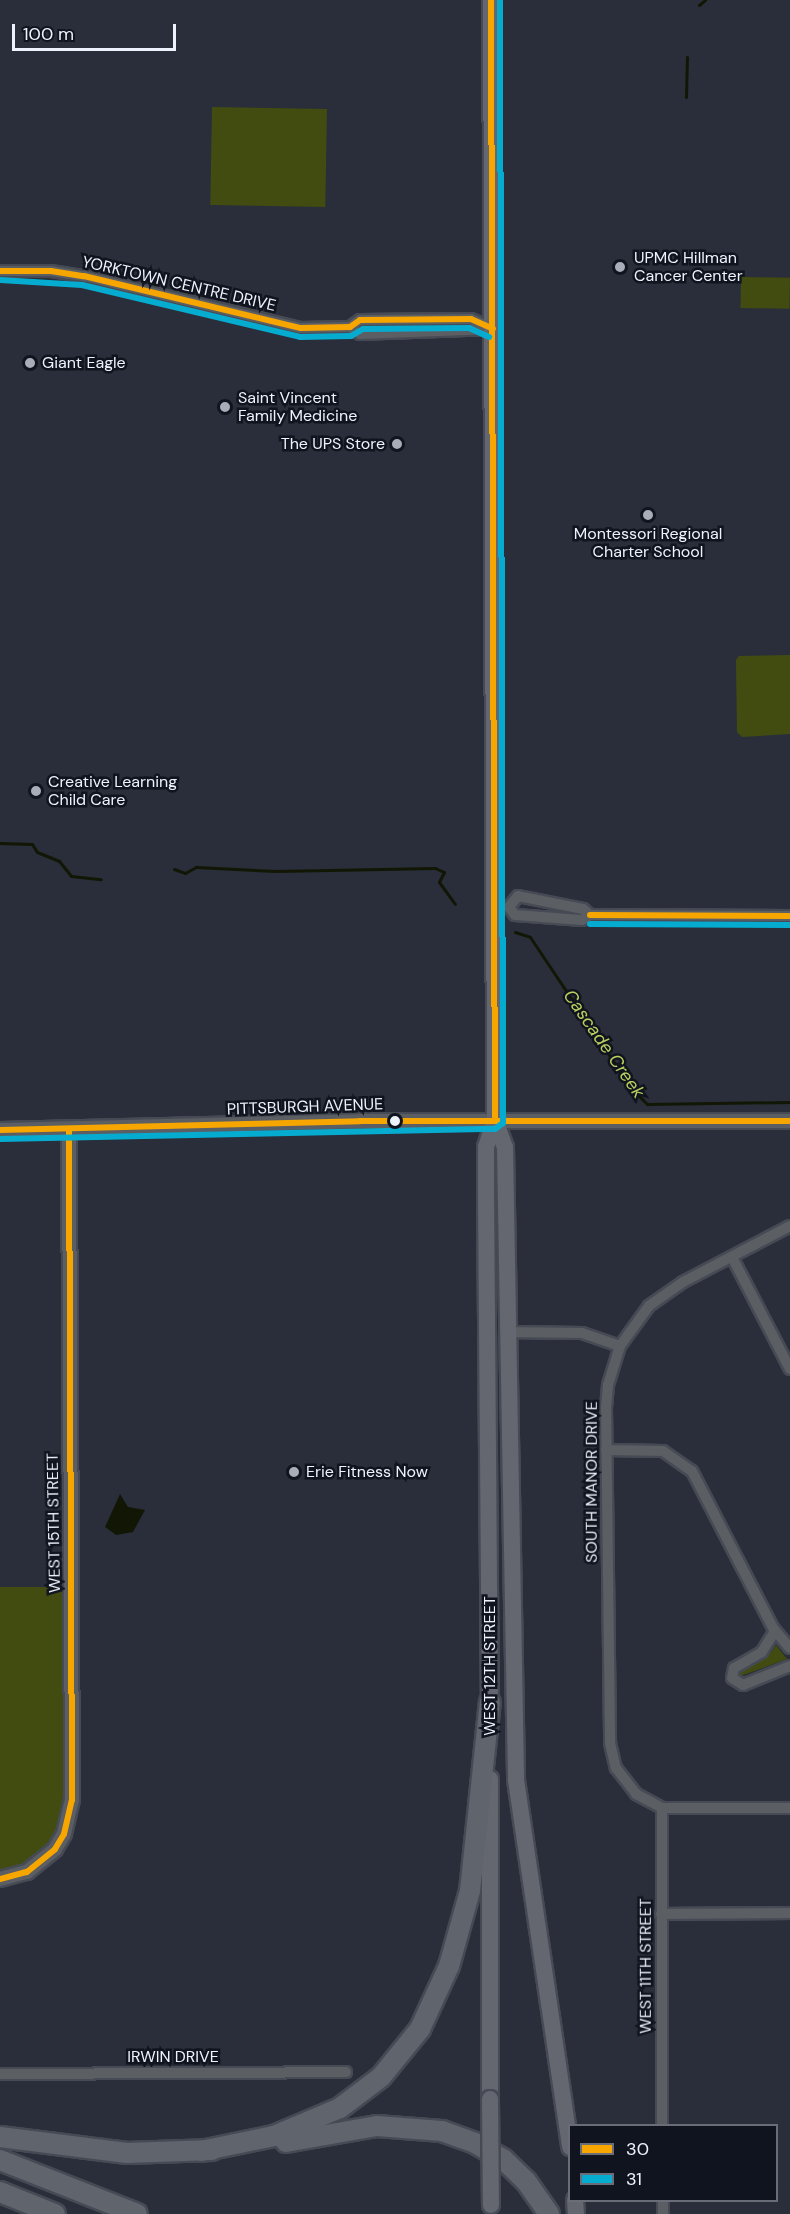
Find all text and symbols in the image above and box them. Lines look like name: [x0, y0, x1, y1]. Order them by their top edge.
scale bar: [15, 12, 178, 50]
text: 100 m: [23, 22, 74, 46]
place label: UPMC Hillman Cancer Center: [634, 248, 743, 286]
street label: YORKTOWN CENTRE DRIVE: [80, 252, 278, 316]
marker: UPMC Hillman Cancer Center: [611, 258, 629, 276]
place label: Giant Eagle: [42, 353, 126, 373]
marker: Giant Eagle: [23, 356, 37, 370]
place label: Saint Vincent Family Medicine: [238, 388, 357, 426]
marker: Saint Vincent Family Medicine: [216, 398, 234, 416]
place label: The UPS Store: [281, 434, 385, 454]
marker: The UPS Store: [390, 437, 404, 451]
marker: Montessori Regional Charter School: [641, 508, 655, 522]
place label: Montessori Regional Charter School: [574, 524, 722, 562]
place label: Creative Learning Child Care: [48, 772, 177, 810]
marker: Creative Learning Child Care: [29, 784, 43, 798]
water label: Cascade Creek: [559, 986, 649, 1102]
street label: PITTSBURGH AVENUE: [227, 1095, 383, 1119]
unlabelled marker: [389, 1115, 401, 1127]
street label: SOUTH MANOR DRIVE: [582, 1401, 602, 1563]
street label: WEST 15TH STREET: [43, 1453, 65, 1593]
place label: Erie Fitness Now: [306, 1462, 428, 1482]
marker: Erie Fitness Now: [287, 1465, 301, 1479]
street label: WEST 12TH STREET: [480, 1596, 500, 1736]
street label: WEST 11TH STREET: [636, 1898, 656, 2034]
street label: IRWIN DRIVE: [127, 2047, 219, 2067]
legend: [568, 2124, 778, 2202]
text: 30: [626, 2137, 649, 2161]
text: 31: [626, 2167, 642, 2191]

